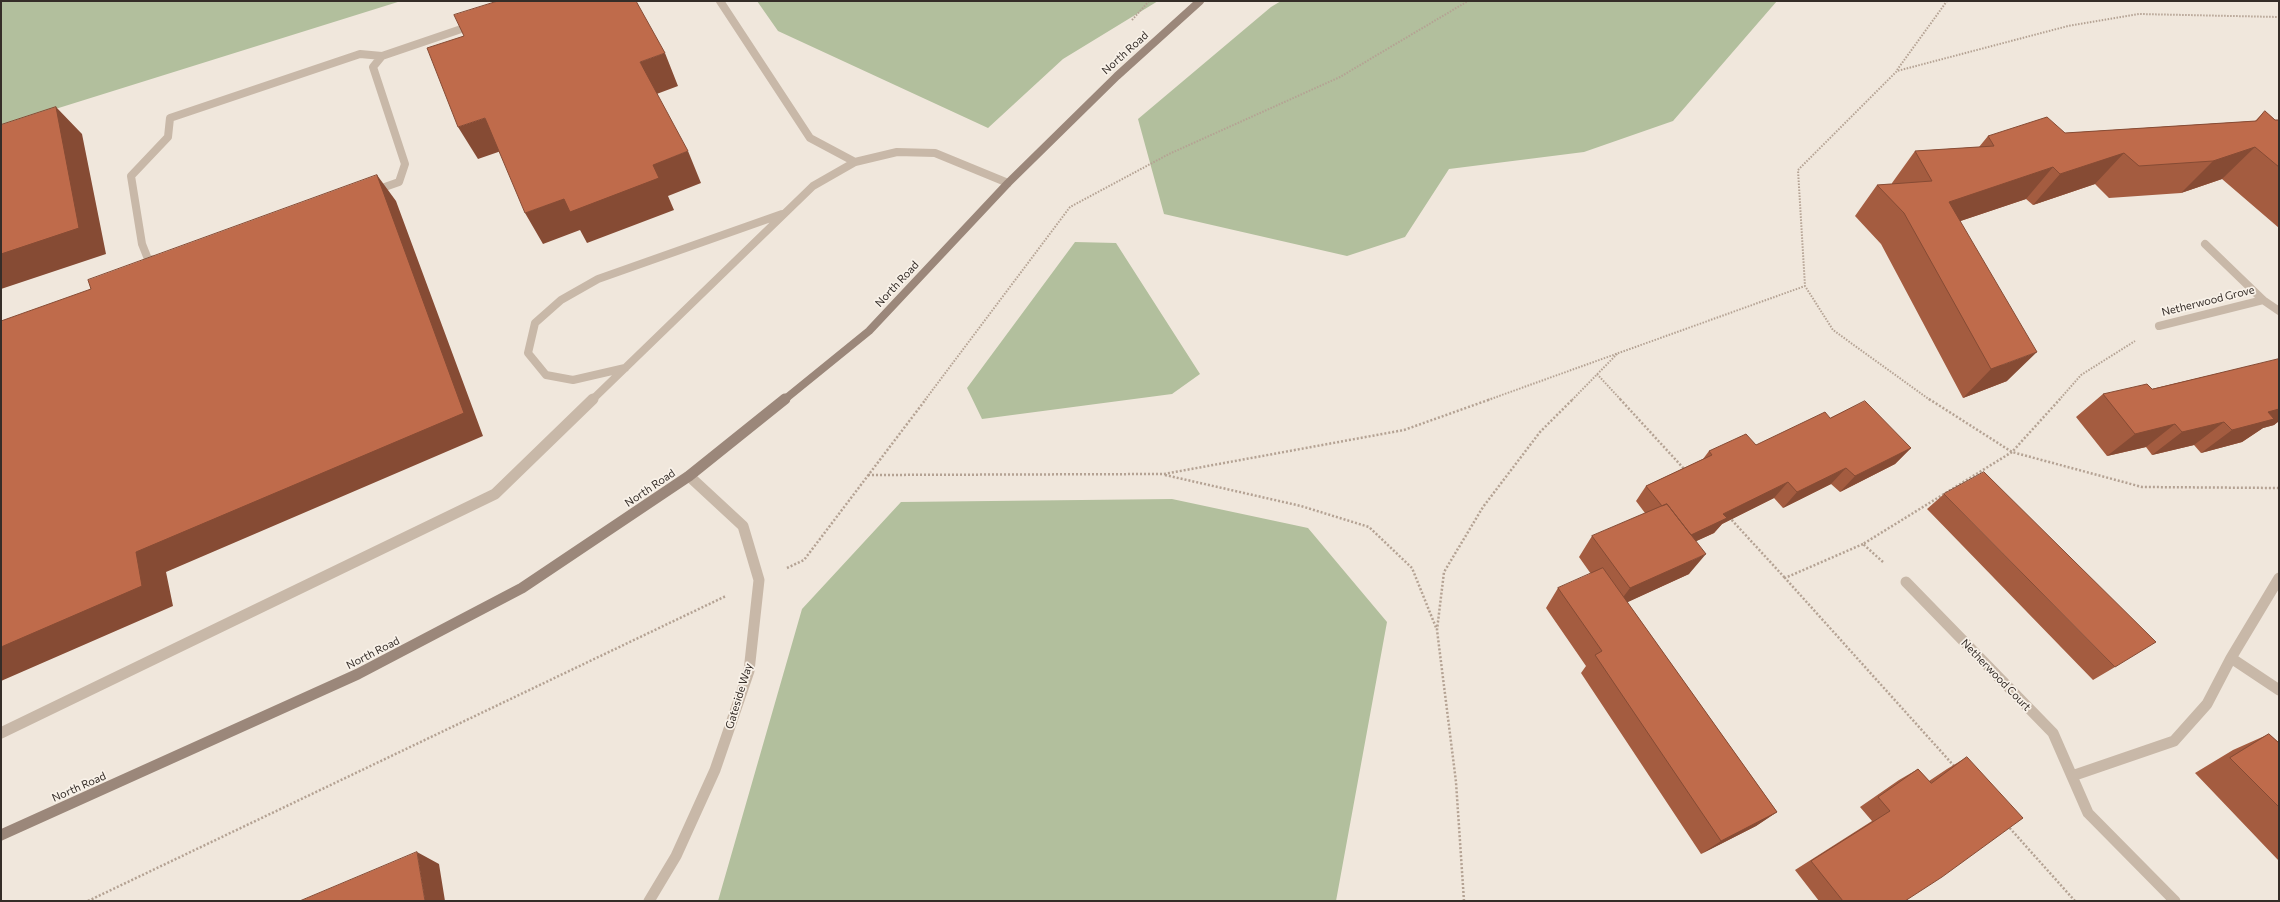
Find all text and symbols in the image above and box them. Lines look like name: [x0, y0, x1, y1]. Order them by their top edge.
street label: North Road: [1099, 29, 1151, 77]
street label: North Road: [872, 258, 922, 310]
street label: Netherwood Grove: [2160, 283, 2256, 319]
street label: North Road: [622, 466, 678, 510]
street label: North Road: [344, 634, 402, 672]
street label: Netherwood Court: [1958, 636, 2034, 714]
street label: Gateside Way: [723, 662, 755, 730]
street label: North Road: [50, 769, 108, 805]

